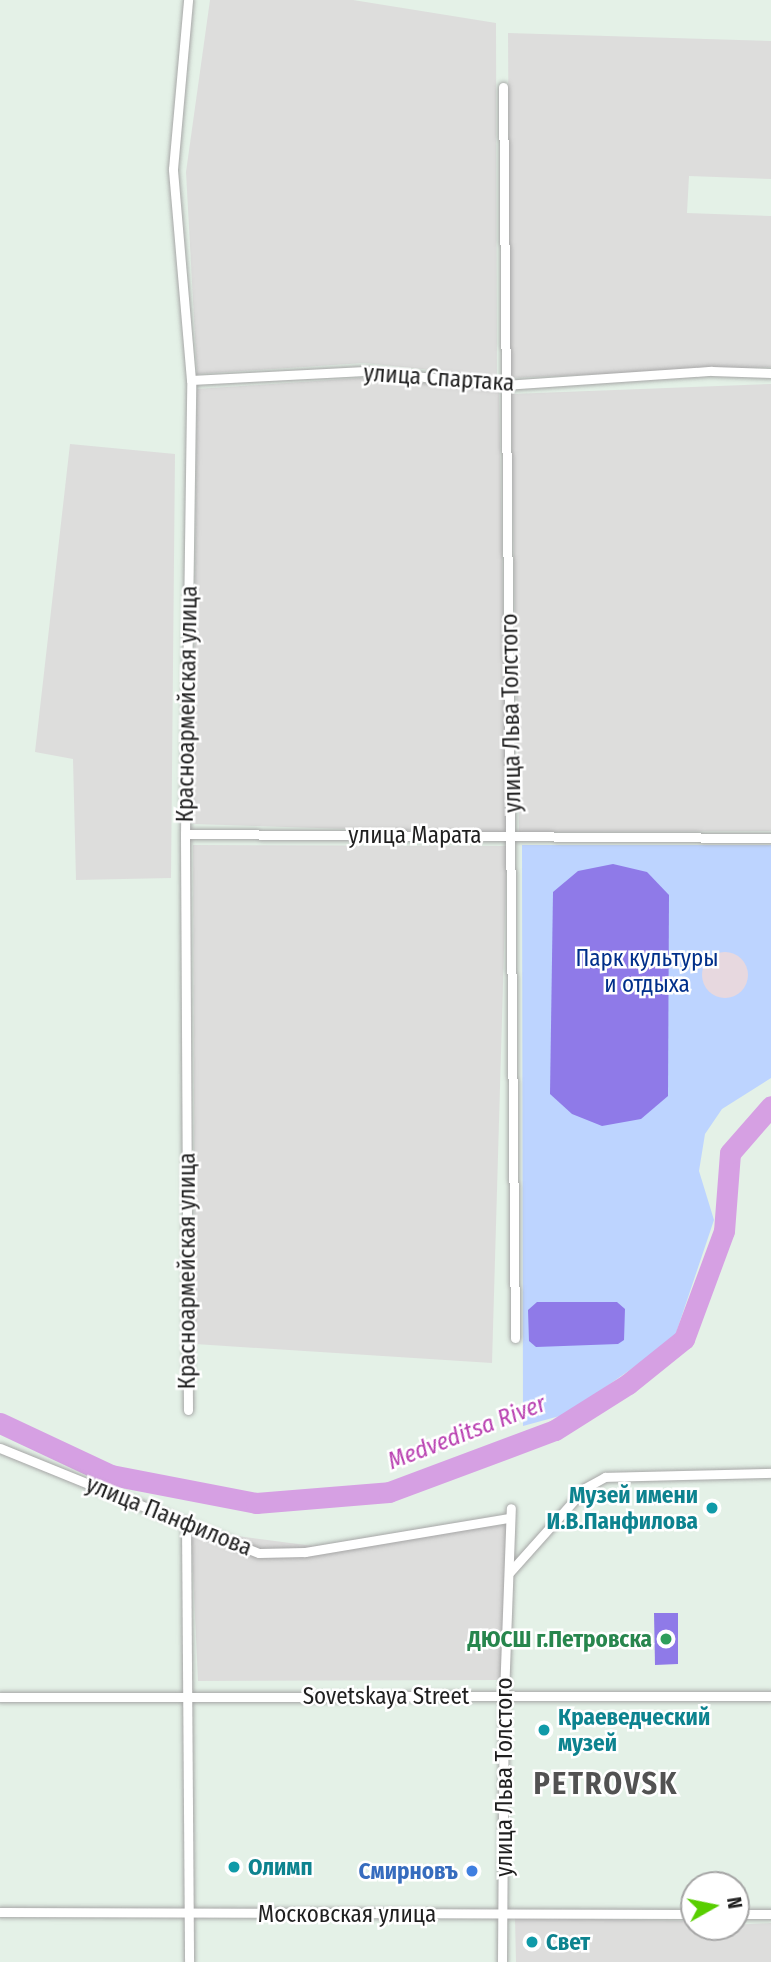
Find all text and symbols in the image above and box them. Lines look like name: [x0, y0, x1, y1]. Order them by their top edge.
street label: улица Спартака: [363, 359, 515, 397]
street label: Красноармейская улица: [171, 585, 203, 823]
street label: улица Льва Толстого: [495, 613, 527, 813]
street label: улица Марата: [348, 821, 482, 849]
park label: Парк культуры и отдыха: [575, 944, 719, 998]
street label: Красноармейская улица: [173, 1153, 201, 1389]
water label: Medveditsa River: [384, 1390, 550, 1476]
street label: улица Панфилова: [82, 1470, 256, 1562]
place label: Музей имени И.В.Панфилова: [547, 1481, 698, 1535]
marker: Музей имени И.В.Панфилова: [704, 1500, 720, 1516]
place label: ДЮСШ г.Петровска: [468, 1625, 652, 1653]
marker: ДЮСШ г.Петровска: [658, 1631, 674, 1647]
street label: улица Льва Толстого: [490, 1677, 518, 1877]
street label: Sovetskaya Street: [303, 1682, 469, 1710]
place label: Краеведческий музей: [558, 1703, 710, 1757]
marker: Краеведческий музей: [536, 1722, 552, 1738]
district label: PETROVSK: [535, 1766, 677, 1802]
place label: Олимп: [248, 1853, 313, 1881]
place label: Смирновъ: [358, 1857, 458, 1885]
marker: Олимп: [226, 1859, 242, 1875]
marker: Смирновъ: [464, 1863, 480, 1879]
north arrow: [680, 1871, 750, 1941]
text: N: [722, 1896, 747, 1910]
street label: Московская улица: [258, 1900, 436, 1928]
place label: Свет: [546, 1928, 590, 1956]
marker: Свет: [524, 1934, 540, 1950]

